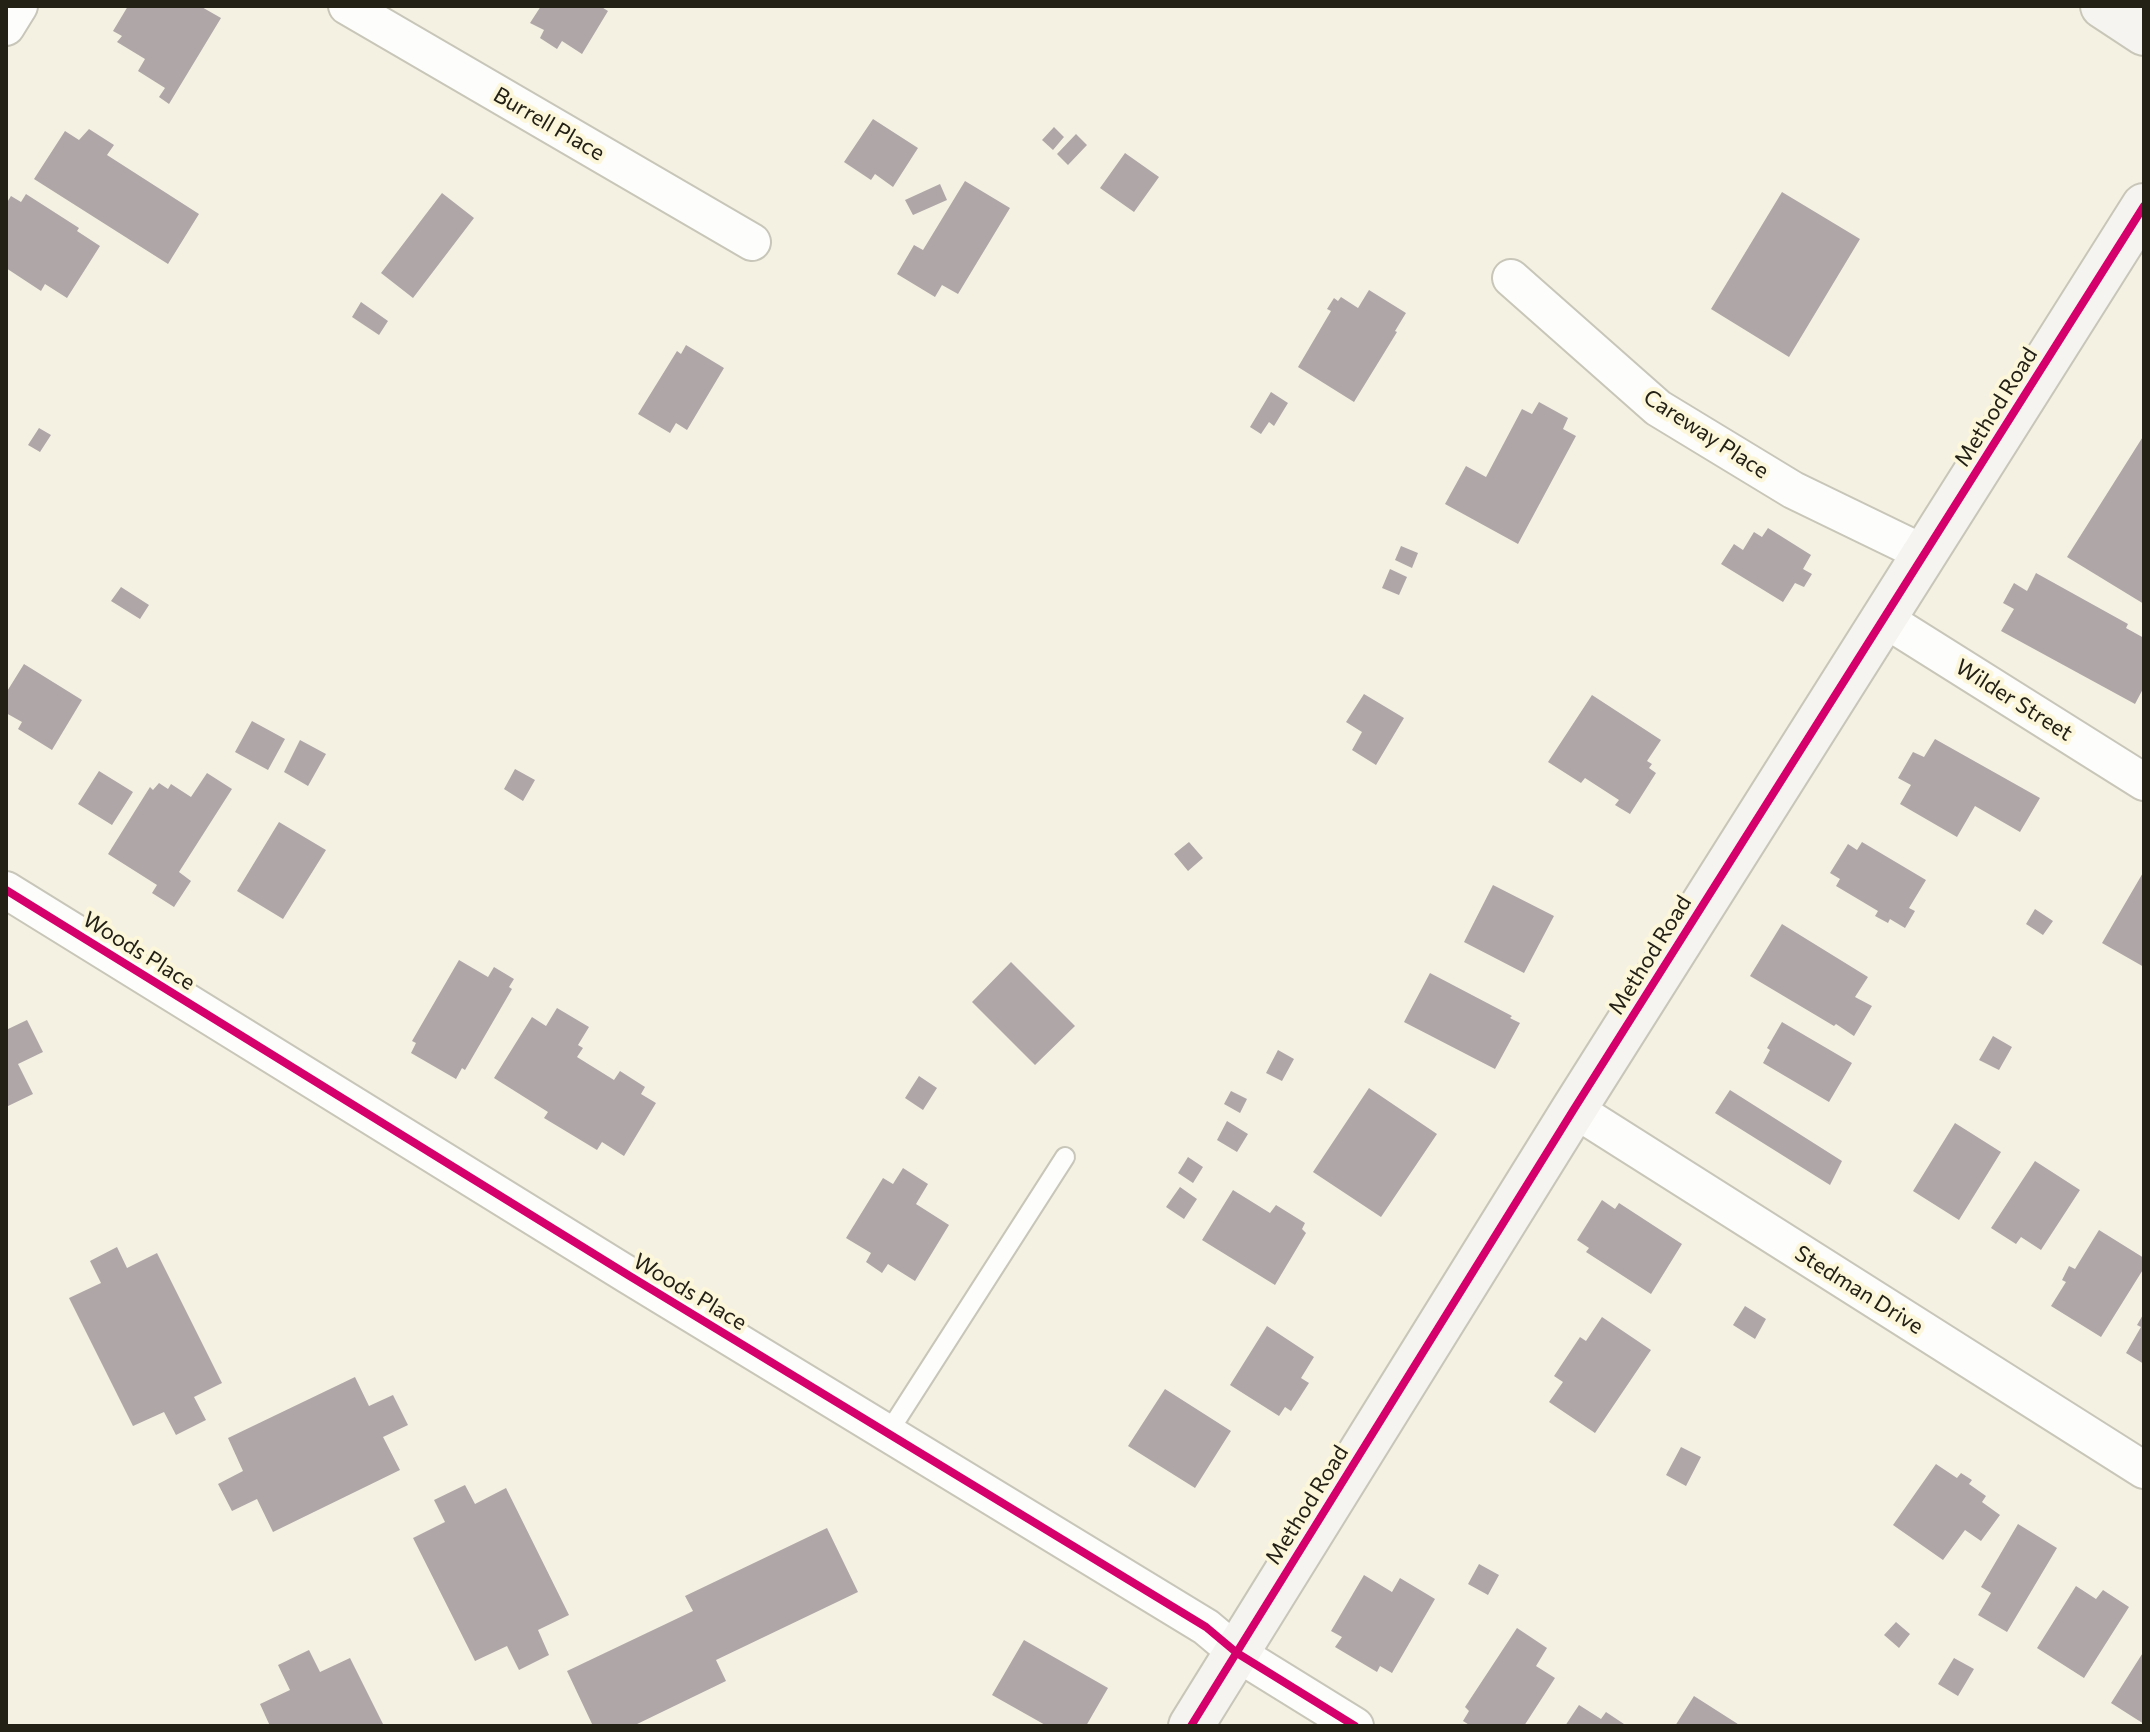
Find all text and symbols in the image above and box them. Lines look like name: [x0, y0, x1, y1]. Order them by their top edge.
street label: Burrell Place: [489, 82, 609, 166]
street label: Method Road: [1949, 343, 2043, 471]
street label: Careway Place: [1638, 384, 1774, 484]
street label: Wilder Street: [1951, 654, 2077, 746]
street label: Method Road: [1603, 891, 1697, 1019]
street label: Woods Place: [78, 906, 200, 996]
street label: Stedman Drive: [1790, 1240, 1928, 1340]
street label: Woods Place: [629, 1248, 751, 1336]
street label: Method Road: [1260, 1441, 1354, 1569]

